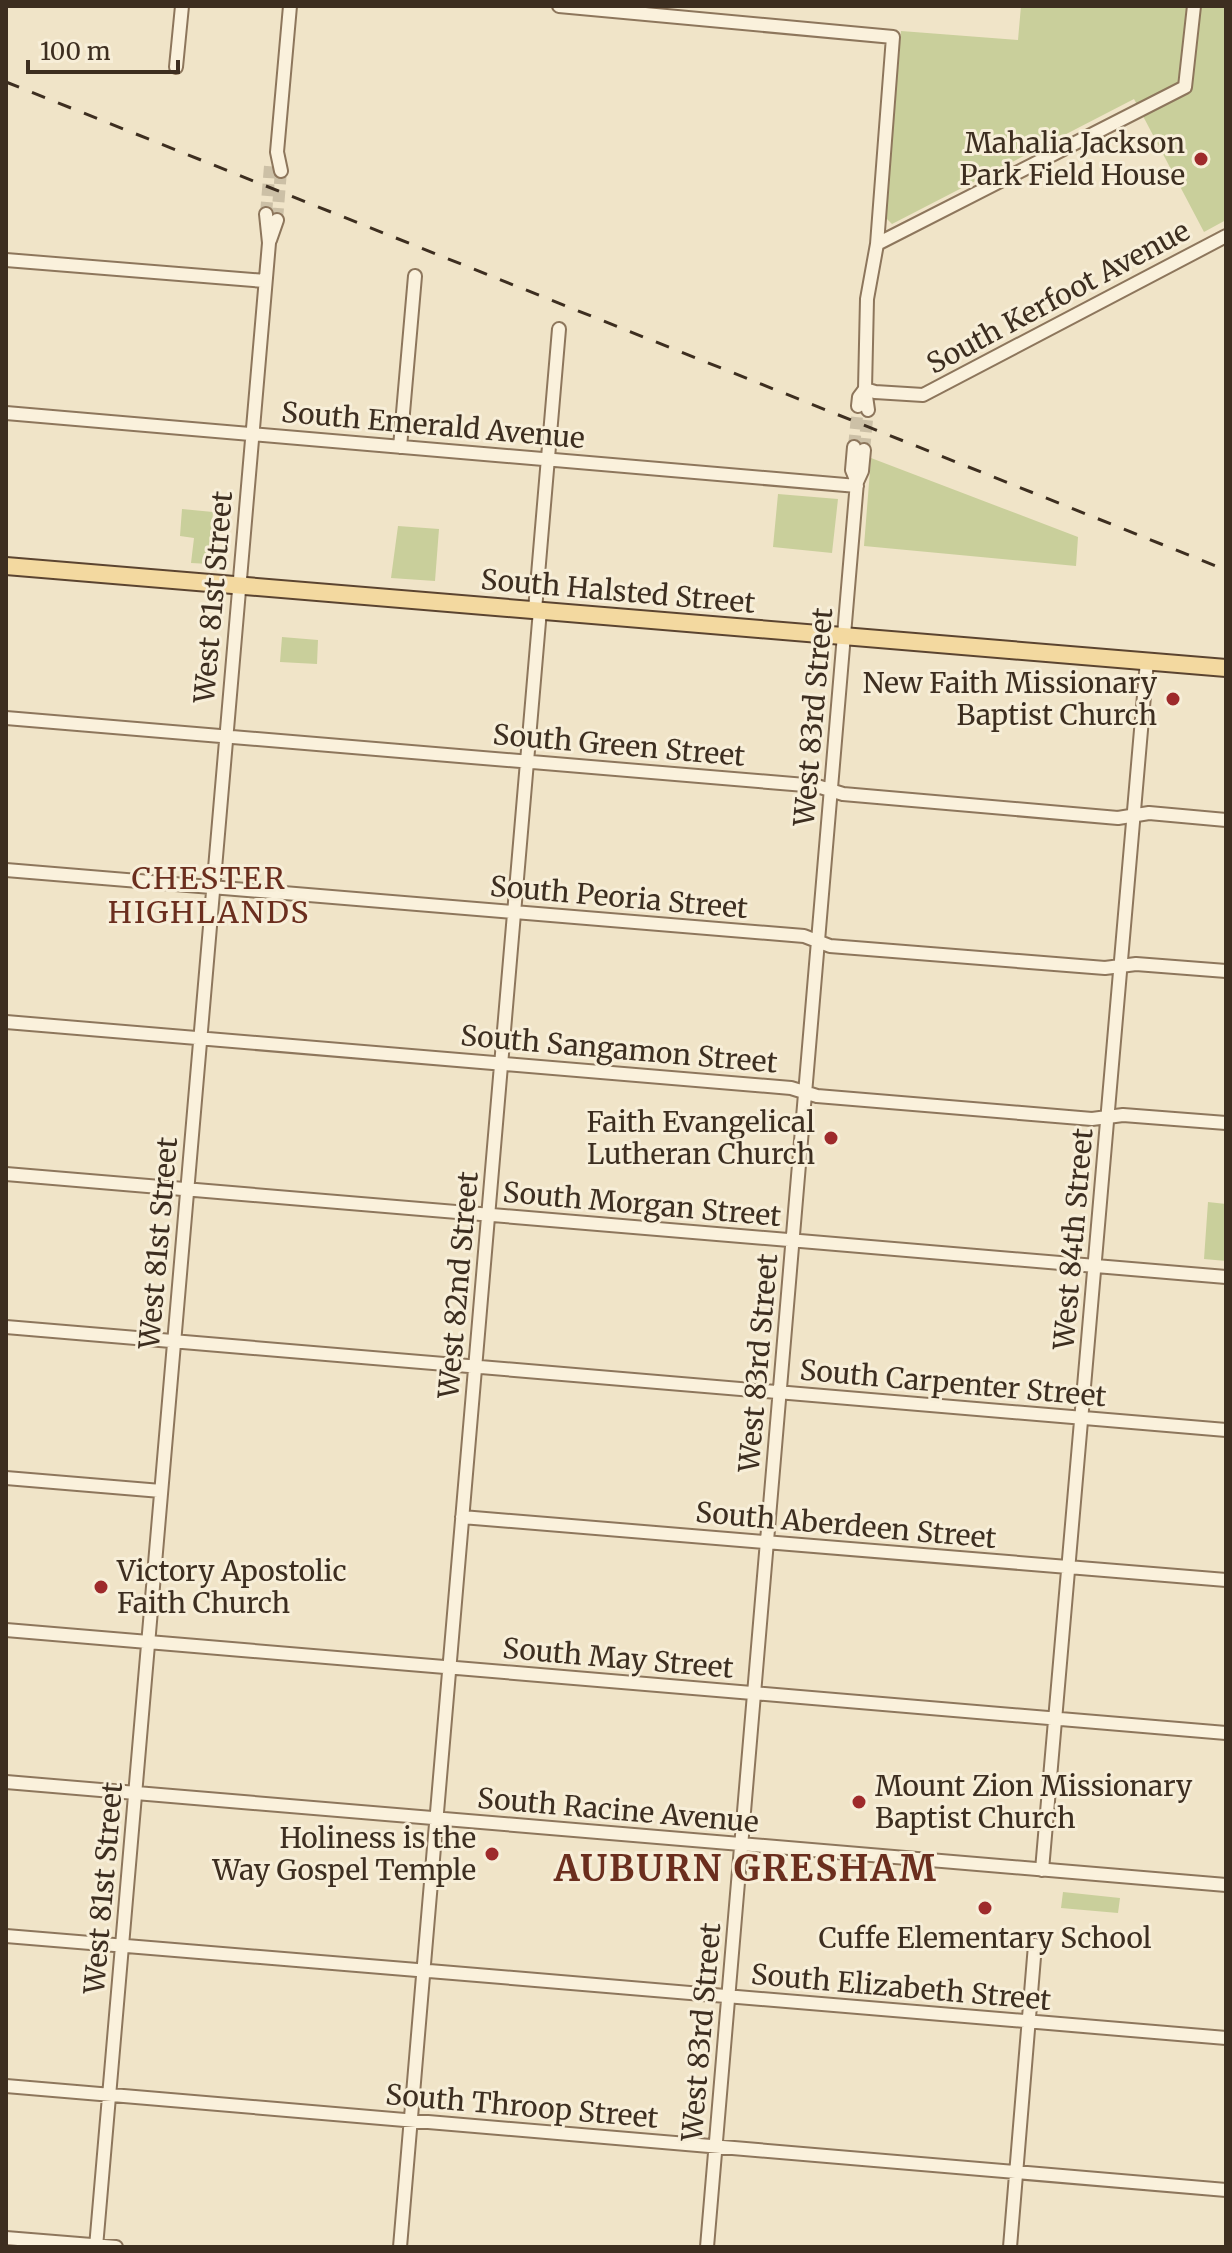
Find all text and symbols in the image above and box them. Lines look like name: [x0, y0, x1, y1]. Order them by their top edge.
scale bar: [28, 24, 178, 74]
text: 100 m: [40, 36, 111, 67]
place label: Mahalia Jackson Park Field House: [959, 125, 1185, 193]
marker: Mahalia Jackson Park Field House: [1192, 150, 1210, 168]
street label: South Kerfoot Avenue: [920, 212, 1196, 382]
street label: South Emerald Avenue: [280, 394, 586, 456]
street label: West 81st Street: [186, 489, 240, 705]
street label: South Halsted Street: [479, 561, 757, 621]
street label: West 83rd Street: [785, 606, 840, 829]
place label: New Faith Missionary Baptist Church: [863, 665, 1158, 733]
marker: New Faith Missionary Baptist Church: [1164, 690, 1182, 708]
street label: South Green Street: [491, 716, 747, 774]
district label: CHESTER HIGHLANDS: [108, 859, 310, 931]
street label: South Peoria Street: [489, 868, 750, 926]
street label: South Sangamon Street: [459, 1017, 779, 1081]
place label: Faith Evangelical Lutheran Church: [587, 1104, 815, 1172]
street label: West 84th Street: [1045, 1127, 1101, 1352]
marker: Faith Evangelical Lutheran Church: [822, 1129, 840, 1147]
street label: West 81st Street: [131, 1135, 185, 1351]
street label: West 82nd Street: [430, 1170, 486, 1401]
street label: South Morgan Street: [501, 1174, 783, 1234]
street label: West 83rd Street: [730, 1252, 785, 1475]
street label: South Carpenter Street: [798, 1352, 1108, 1414]
street label: South Aberdeen Street: [694, 1494, 998, 1556]
place label: Victory Apostolic Faith Church: [116, 1553, 347, 1621]
marker: Victory Apostolic Faith Church: [92, 1578, 110, 1596]
street label: South May Street: [501, 1630, 735, 1686]
place label: Mount Zion Missionary Baptist Church: [875, 1768, 1193, 1836]
street label: West 81st Street: [76, 1780, 130, 1996]
street label: South Racine Avenue: [476, 1780, 760, 1840]
marker: Mount Zion Missionary Baptist Church: [850, 1793, 868, 1811]
place label: Holiness is the Way Gospel Temple: [211, 1820, 476, 1888]
marker: Holiness is the Way Gospel Temple: [483, 1845, 501, 1863]
district label: AUBURN GRESHAM: [553, 1846, 938, 1891]
marker: Cuffe Elementary School: [976, 1899, 994, 1917]
place label: Cuffe Elementary School: [819, 1920, 1152, 1956]
street label: West 83rd Street: [673, 1921, 728, 2144]
street label: South Elizabeth Street: [749, 1956, 1053, 2018]
street label: South Throop Street: [384, 2076, 660, 2136]

